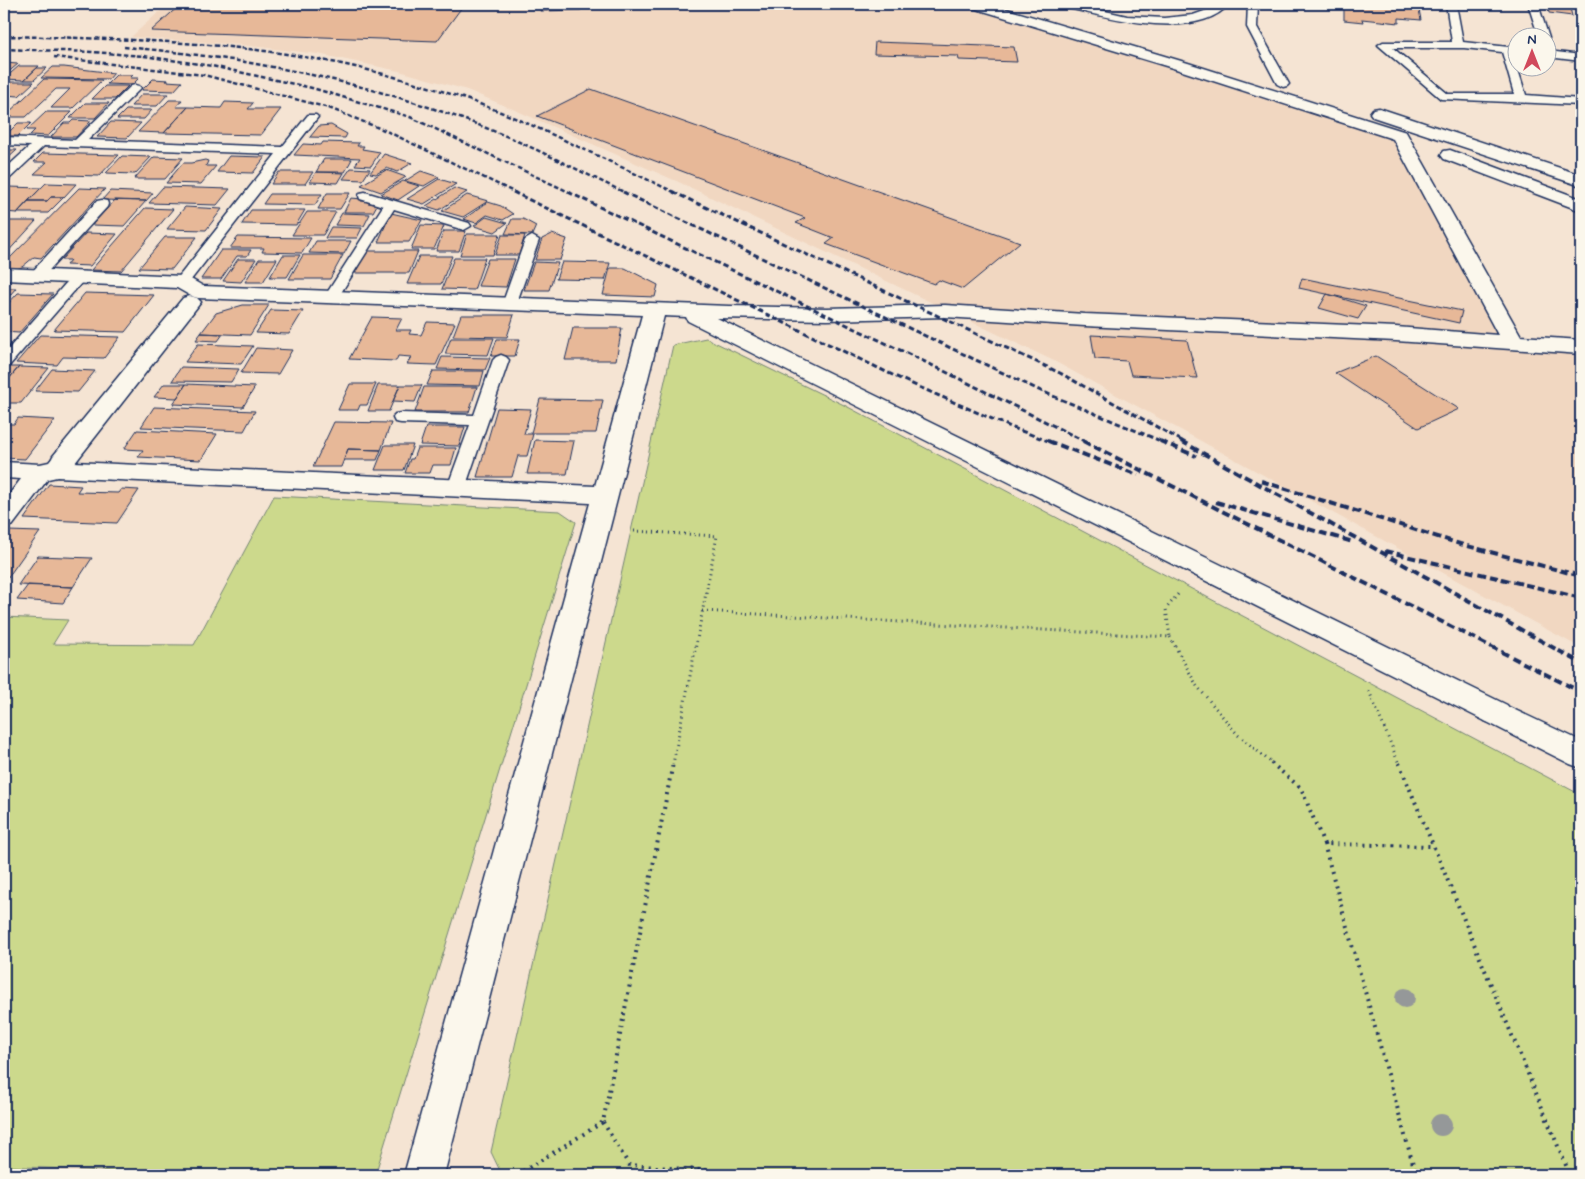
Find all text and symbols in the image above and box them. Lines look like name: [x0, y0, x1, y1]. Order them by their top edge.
north arrow: [1508, 28, 1558, 78]
text: N: [1527, 31, 1537, 49]

